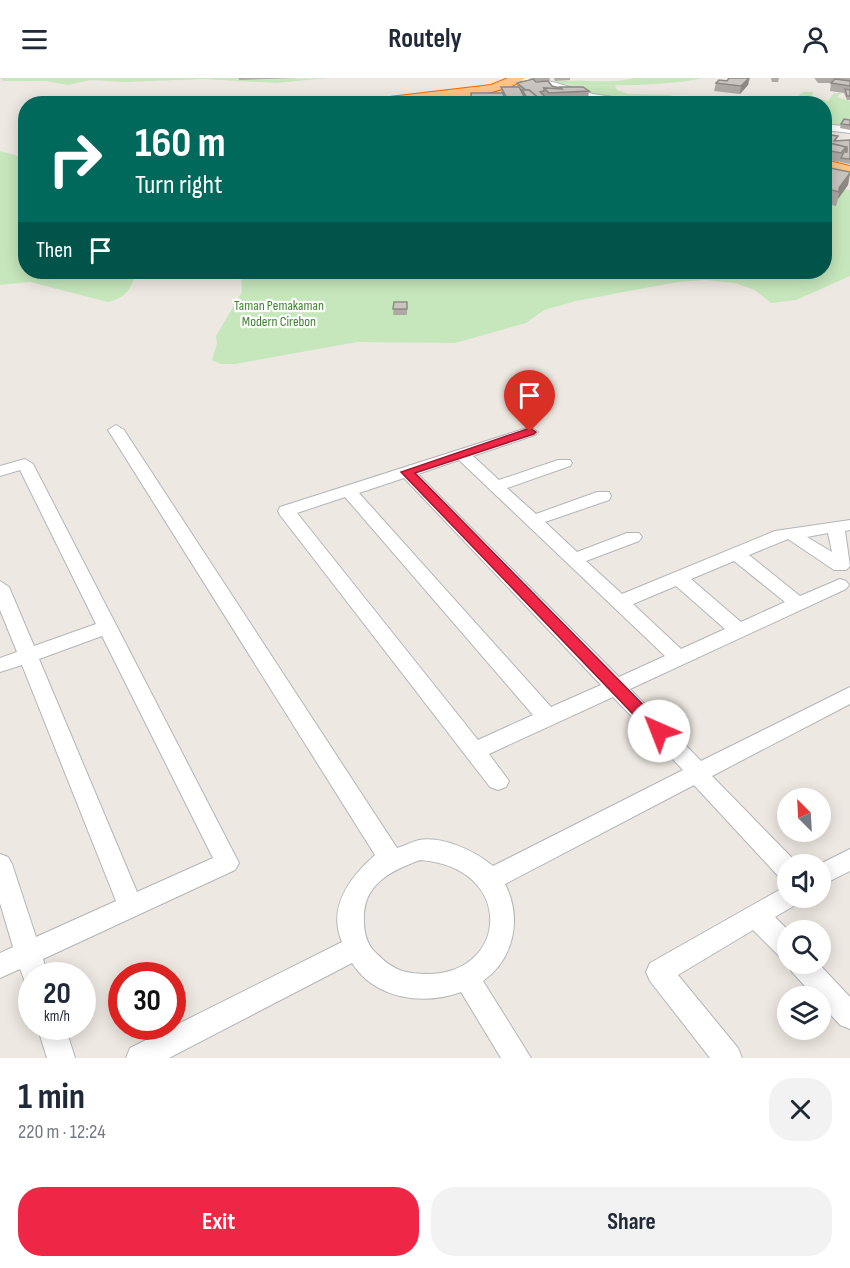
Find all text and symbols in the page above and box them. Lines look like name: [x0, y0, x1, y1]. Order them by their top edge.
icon: menu: [18, 23, 51, 56]
text: Routely: [388, 23, 462, 55]
icon: person: [799, 23, 832, 56]
text: 160 m: [135, 118, 226, 169]
icon: right: [36, 120, 114, 198]
text: Turn right: [135, 169, 222, 201]
icon: arrive: [84, 234, 117, 267]
text: Then: [36, 237, 72, 264]
park label: Taman Pemakaman Modern Cirebon: [234, 297, 324, 330]
pin: [504, 370, 555, 432]
icon: arrive: [513, 379, 546, 412]
position arrow: [627, 699, 691, 763]
north arrow: [777, 788, 831, 842]
map controls: [777, 788, 831, 1040]
button: sound: [777, 854, 831, 908]
button: search: [777, 920, 831, 974]
speed limit sign: 30: [108, 962, 186, 1040]
text: 20: [43, 976, 71, 1012]
button: layers: [777, 986, 831, 1040]
text: km/h: [44, 1007, 70, 1026]
text: 1 min: [18, 1076, 85, 1119]
button: close: [769, 1078, 832, 1141]
text: 220 m · 12:24: [18, 1120, 106, 1144]
button: Exit: [18, 1187, 419, 1256]
button: Share: [431, 1187, 832, 1256]

